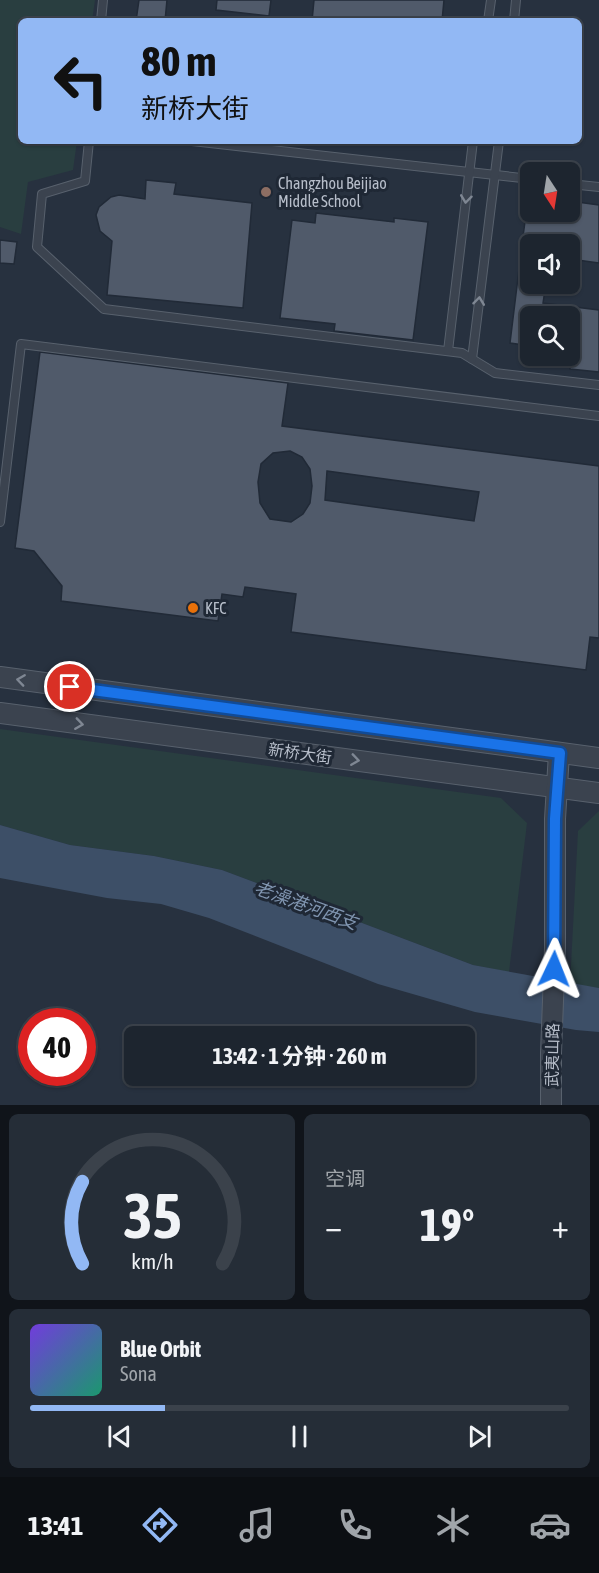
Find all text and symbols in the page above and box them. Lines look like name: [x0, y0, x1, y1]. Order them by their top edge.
text: 80 m: [141, 37, 216, 85]
icon: left: [42, 42, 120, 120]
text: 新桥大街: [141, 93, 249, 124]
north arrow: [520, 162, 580, 222]
map controls: [520, 162, 580, 366]
place label: Changzhou Beijiao Middle School: [278, 174, 387, 210]
marker: Changzhou Beijiao Middle School: [259, 185, 273, 199]
one-way arrow: [461, 194, 473, 204]
button: sound: [520, 234, 580, 294]
one-way arrow: [472, 296, 485, 306]
button: search: [520, 306, 580, 366]
place label: KFC: [205, 599, 227, 617]
marker: KFC: [186, 601, 200, 615]
pin: [44, 661, 95, 712]
icon: arrive: [53, 670, 86, 703]
one-way arrow: [16, 675, 25, 687]
one-way arrow: [74, 717, 83, 729]
street label: 新桥大街: [267, 740, 333, 766]
one-way arrow: [351, 754, 360, 766]
water label: 老澡港河西支: [252, 877, 362, 934]
position arrow: [522, 937, 586, 1001]
speed limit sign: 40: [18, 1008, 96, 1086]
street label: 武夷山路: [542, 1023, 562, 1087]
text: 13:42 · 1 分钟 · 260 m: [213, 1043, 386, 1069]
text: 空调: [325, 1167, 365, 1190]
text: 35: [123, 1180, 181, 1251]
text: 19°: [420, 1199, 474, 1251]
text: −: [325, 1207, 342, 1245]
text: +: [552, 1207, 569, 1245]
text: km/h: [131, 1249, 173, 1274]
text: Blue Orbit: [120, 1336, 201, 1362]
text: Sona: [120, 1362, 157, 1385]
icon: previous: [103, 1420, 136, 1453]
icon: pause: [283, 1420, 316, 1453]
icon: next: [463, 1420, 496, 1453]
icon: directions: [139, 1504, 181, 1546]
icon: music: [236, 1504, 278, 1546]
icon: phone: [334, 1504, 376, 1546]
icon: climate: [432, 1504, 474, 1546]
icon: car: [529, 1504, 571, 1546]
text: 13:41: [28, 1510, 83, 1541]

